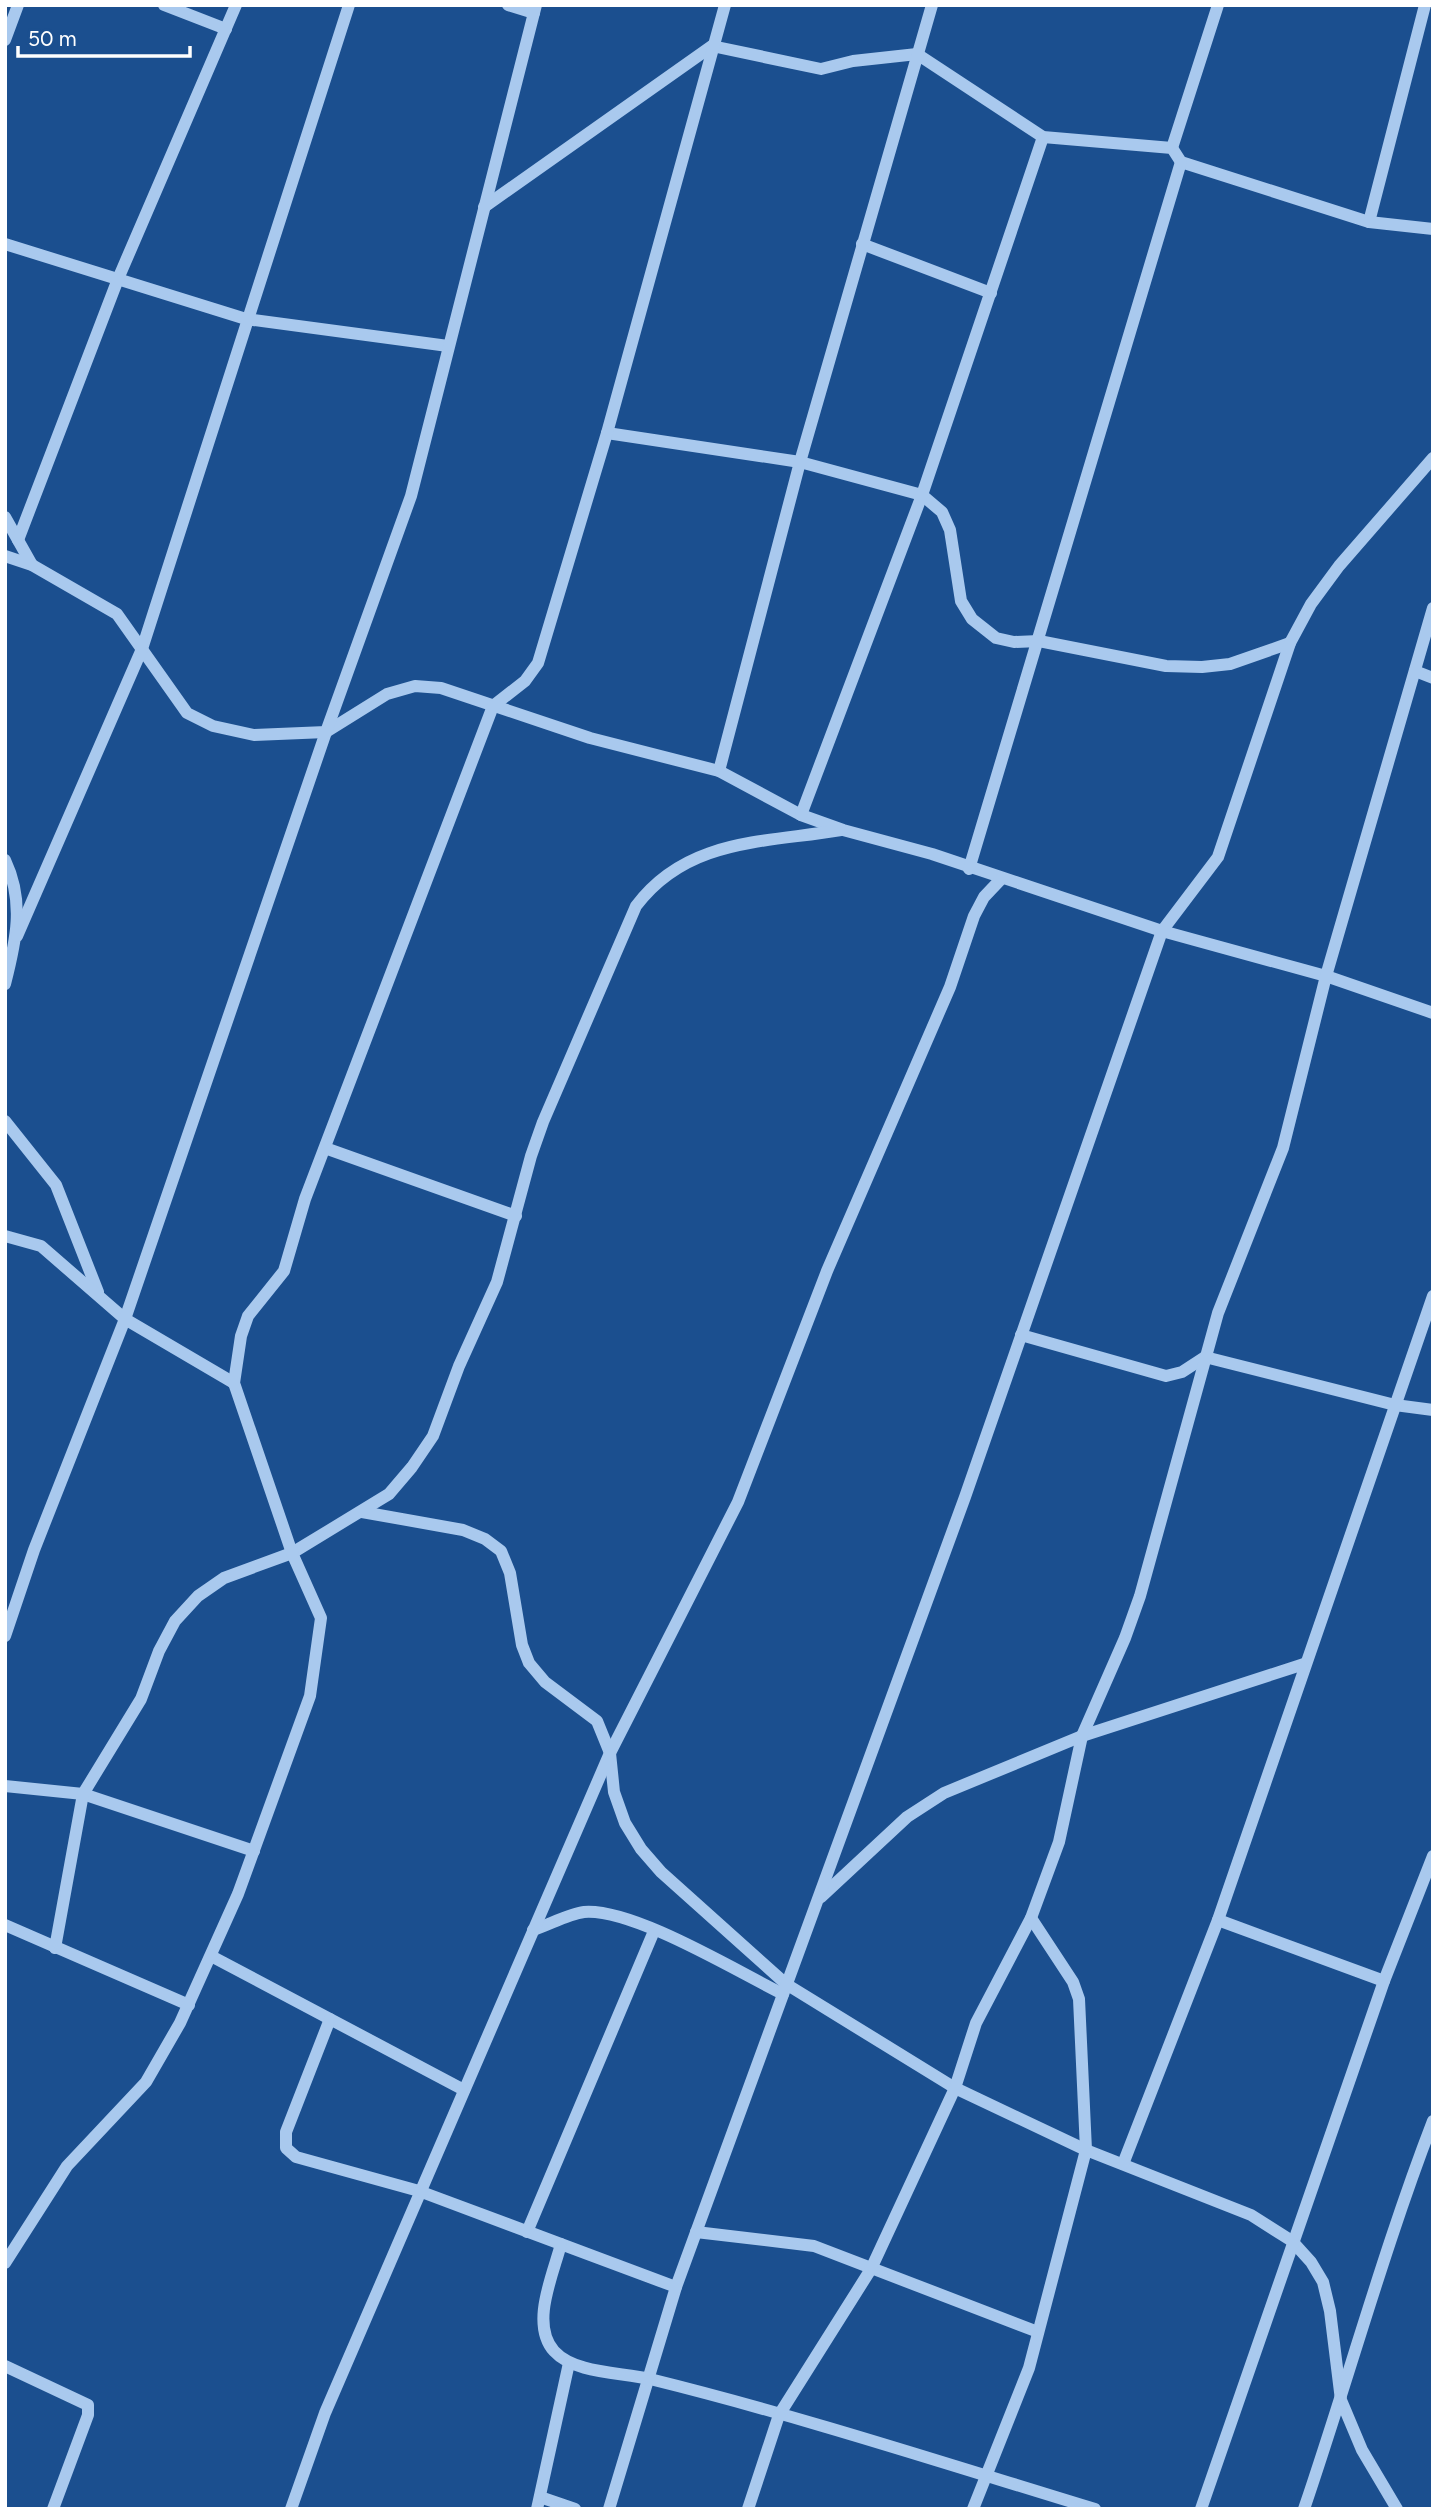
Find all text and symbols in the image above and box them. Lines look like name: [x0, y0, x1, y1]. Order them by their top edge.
scale bar: [18, 14, 189, 58]
text: 50 m: [28, 26, 77, 51]

